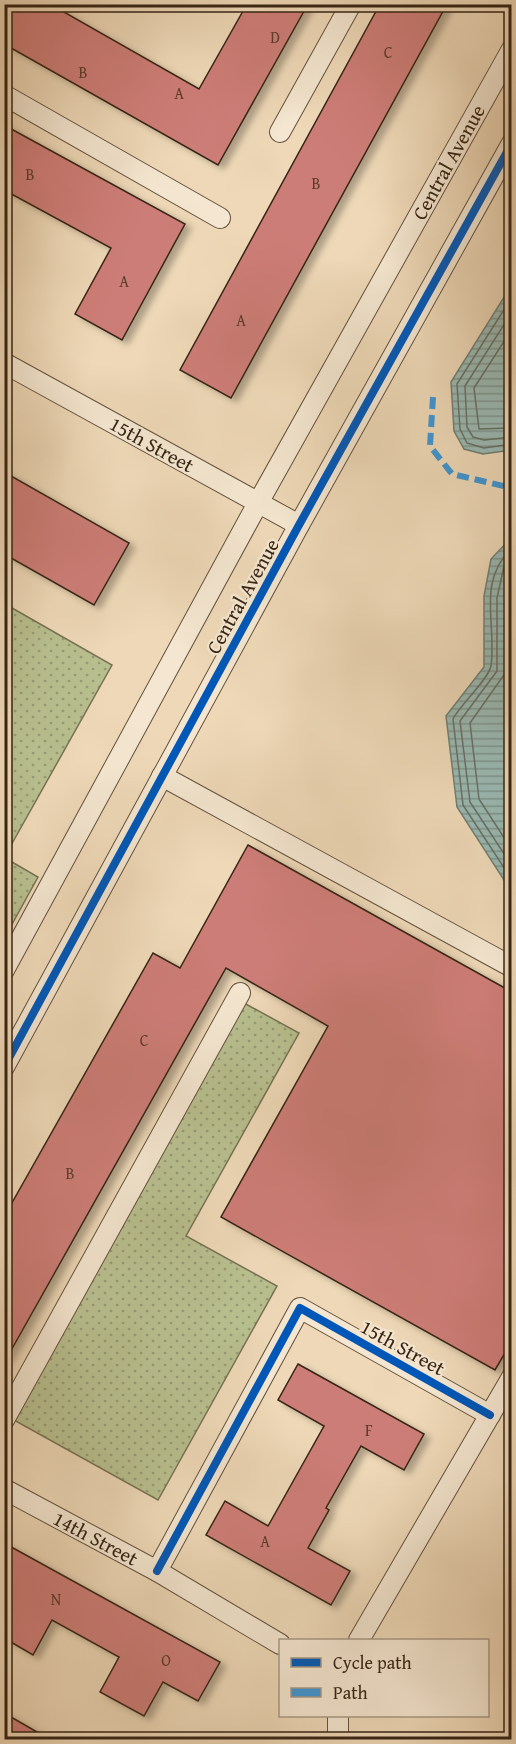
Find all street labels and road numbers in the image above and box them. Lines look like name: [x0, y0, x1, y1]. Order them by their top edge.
street label: Central Avenue: [404, 99, 492, 225]
street label: 15th Street: [104, 409, 200, 479]
street label: Central Avenue: [198, 533, 286, 659]
street label: 15th Street: [355, 1312, 451, 1382]
street label: 14th Street: [48, 1503, 144, 1573]

